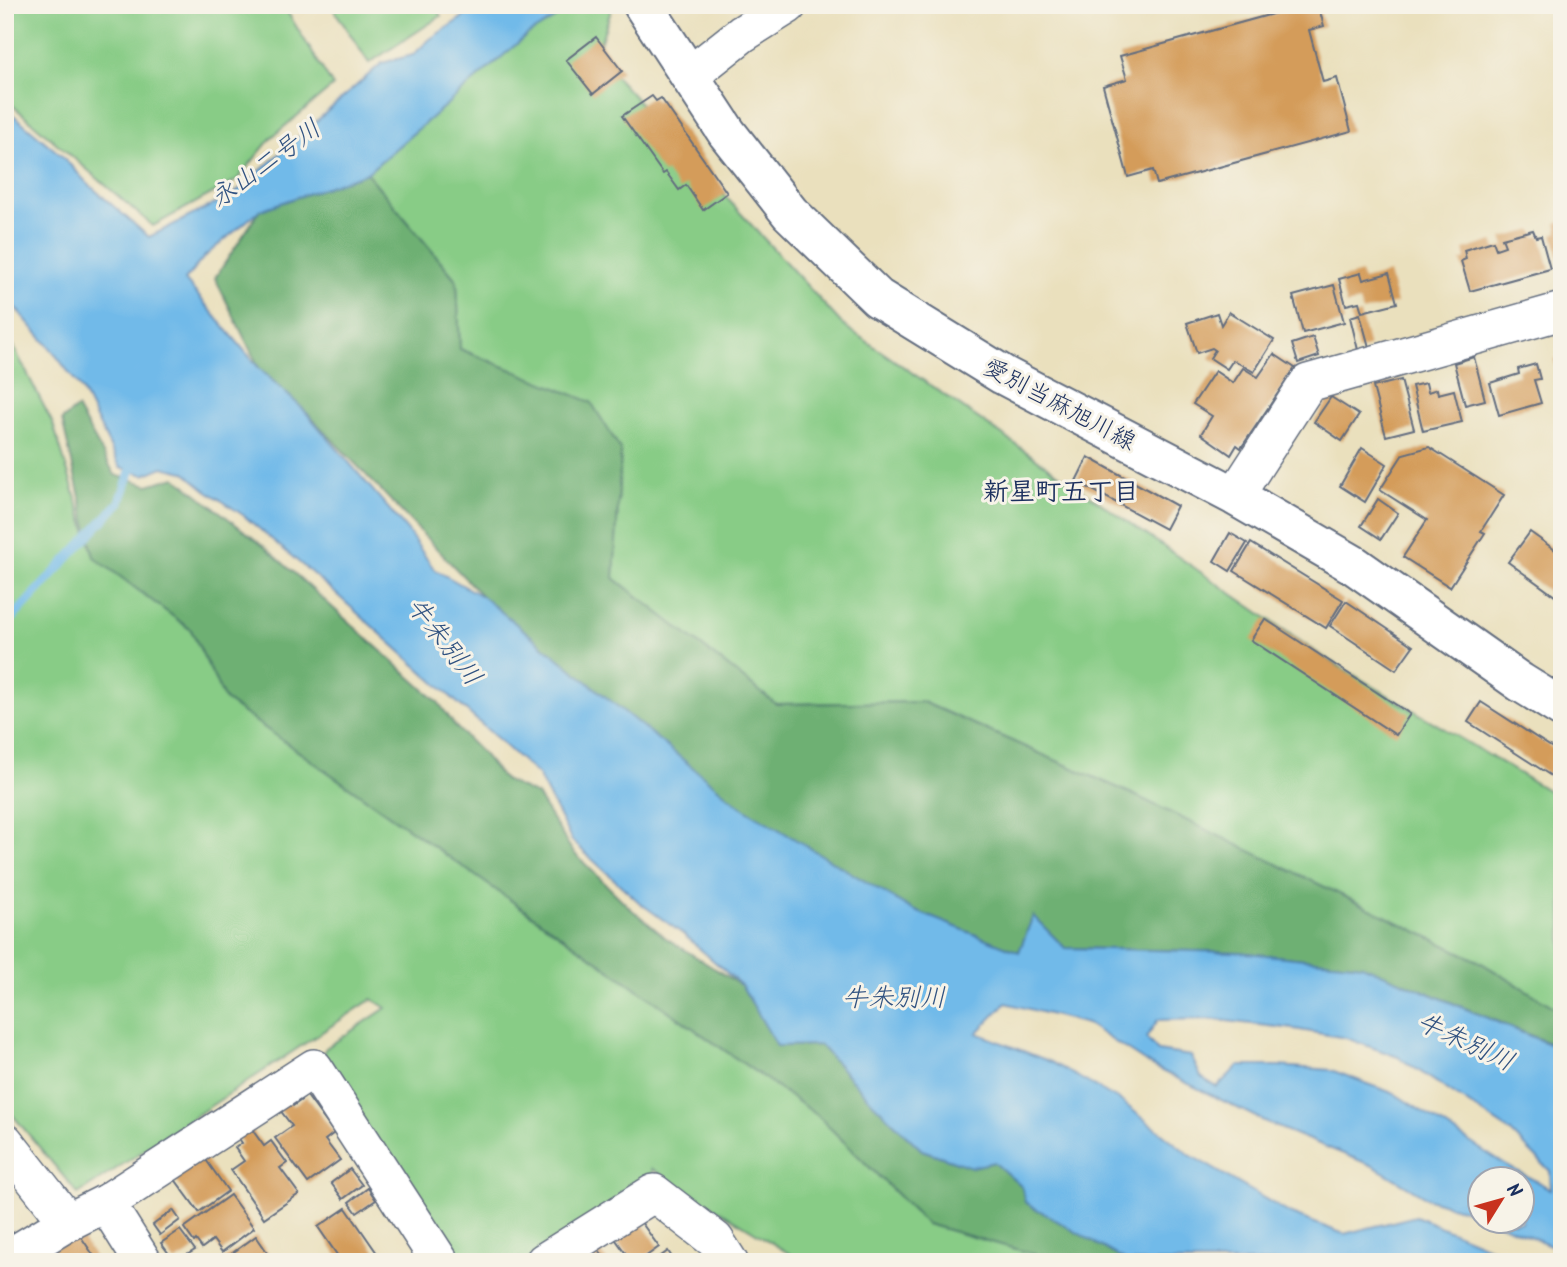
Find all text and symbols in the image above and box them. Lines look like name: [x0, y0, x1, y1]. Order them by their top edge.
water label: 永山二号川: [201, 109, 331, 220]
street label: 愛別当麻旭川線: [976, 349, 1143, 462]
district label: 新星町五丁目: [983, 472, 1139, 514]
water label: 牛朱別川: [395, 588, 492, 696]
water label: 牛朱別川: [842, 978, 946, 1020]
water label: 牛朱別川: [1409, 1002, 1521, 1084]
north arrow: [1466, 1166, 1536, 1236]
text: N: [1497, 1177, 1529, 1205]

